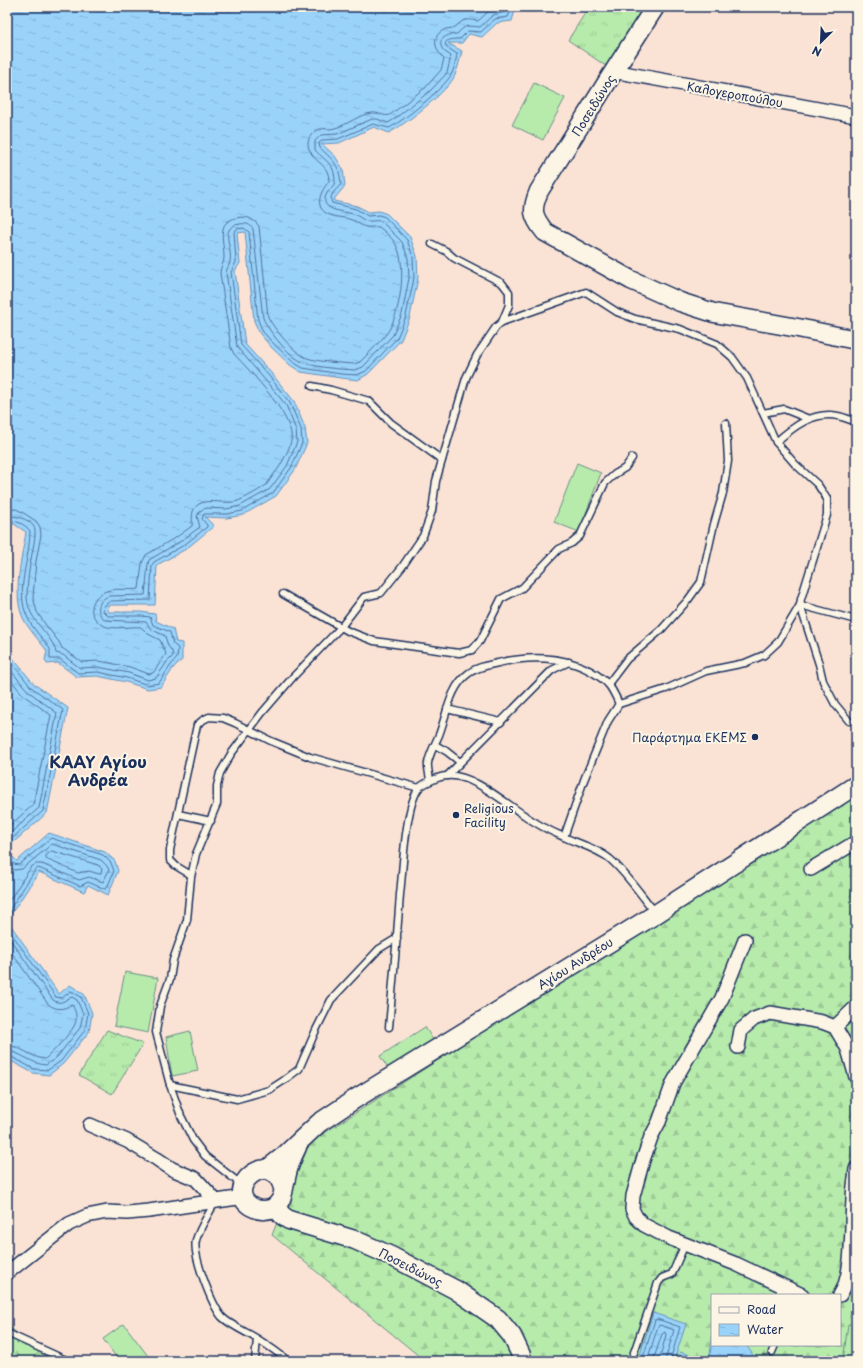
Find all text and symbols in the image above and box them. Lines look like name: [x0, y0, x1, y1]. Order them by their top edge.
north arrow: [801, 22, 841, 62]
text: N: [809, 42, 824, 61]
street label: Ποσειδώνος: [567, 71, 619, 139]
street label: Καλογεροπούλου: [686, 77, 785, 111]
place label: Παράρτημα ΕΚΕΜΣ: [632, 728, 747, 746]
marker: Παράρτημα ΕΚΕΜΣ: [750, 732, 760, 742]
district label: ΚΑΑΥ Αγίου Ανδρέα: [49, 749, 147, 791]
place label: Religious Facility: [464, 799, 514, 831]
marker: Religious Facility: [451, 810, 461, 820]
street label: Αγίου Ανδρέου: [534, 932, 616, 993]
street label: Ποσειδώνος: [376, 1243, 446, 1291]
legend: [711, 1294, 841, 1346]
text: Road: [747, 1300, 776, 1318]
text: Water: [747, 1320, 784, 1338]

